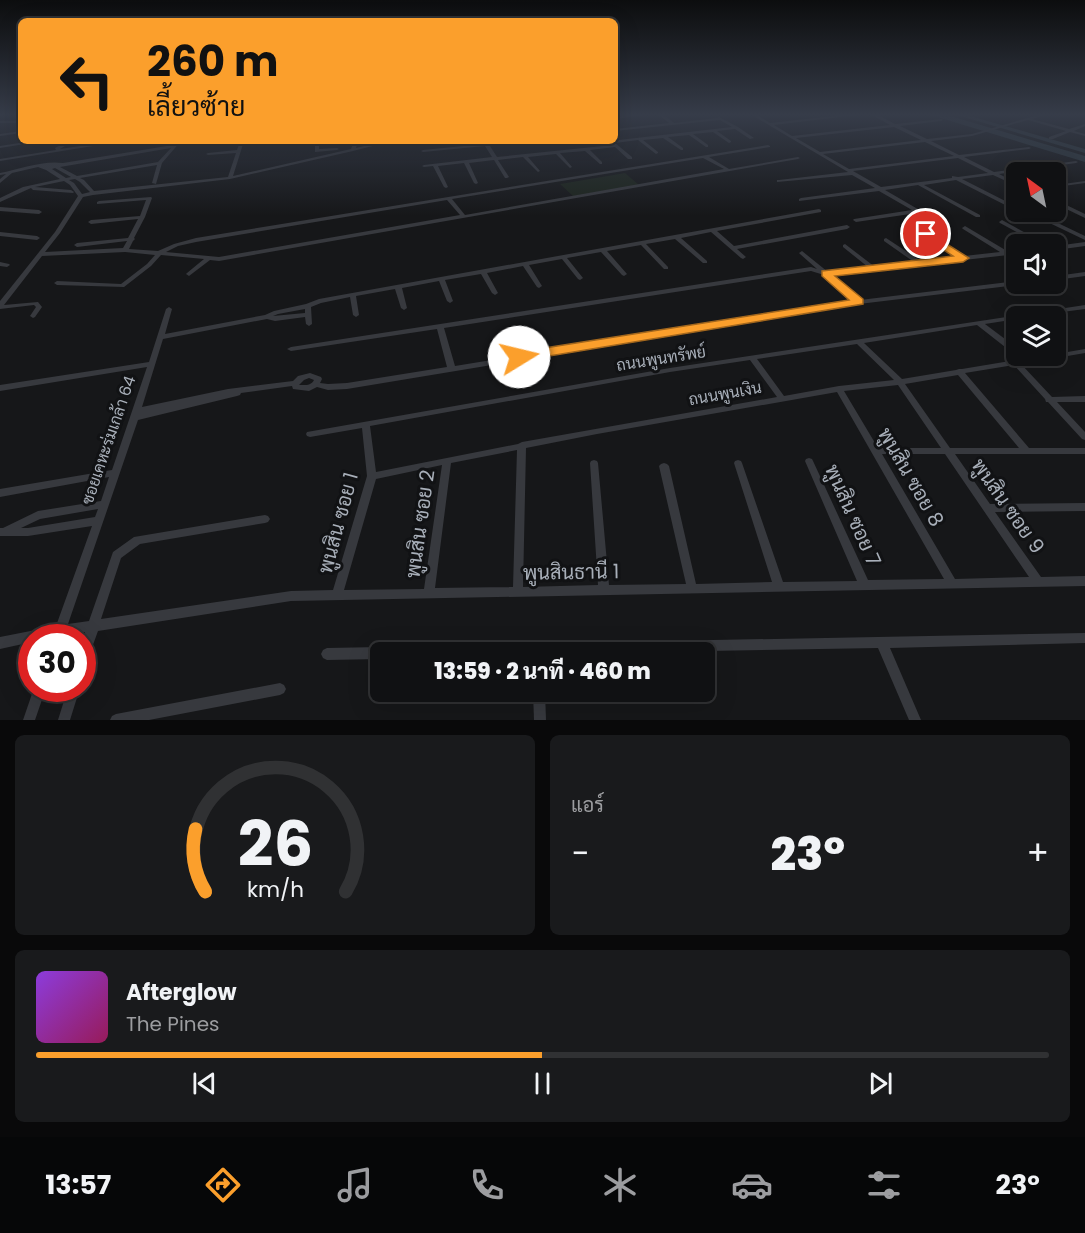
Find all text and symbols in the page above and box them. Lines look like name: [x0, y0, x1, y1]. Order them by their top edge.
text: 260 m: [147, 32, 279, 91]
icon: left: [48, 42, 126, 120]
text: เลี้ยวซ้าย: [147, 88, 245, 125]
north arrow: [1006, 162, 1066, 222]
map controls: [1006, 162, 1066, 366]
pin: [900, 208, 951, 259]
icon: arrive: [909, 217, 942, 250]
button: sound: [1006, 234, 1066, 294]
button: layers: [1006, 306, 1066, 366]
position arrow: [487, 325, 551, 389]
street label: ถนนพูนทรัพย์: [615, 339, 707, 377]
street label: ซอยเคหะร่มเกล้า 64: [76, 373, 141, 508]
street label: ถนนพูนเงิน: [687, 376, 763, 411]
street label: พูนสิน ซอย 8: [870, 422, 951, 532]
street label: พูนสิน ซอย 9: [964, 453, 1051, 560]
street label: พูนสิน ซอย 7: [817, 460, 888, 571]
street label: พูนสิน ซอย 2: [399, 468, 442, 580]
street label: พูนสิน ซอย 1: [311, 469, 366, 577]
street label: พูนสินธานี 1: [523, 557, 620, 588]
speed limit sign: 30: [18, 624, 96, 702]
text: 13:59 · 2 นาที · 460 m: [434, 656, 651, 687]
text: แอร์: [571, 791, 604, 819]
text: 26: [237, 800, 313, 888]
text: 23°: [770, 823, 845, 886]
text: −: [571, 830, 589, 877]
text: +: [1026, 830, 1049, 877]
text: km/h: [246, 874, 304, 905]
text: Afterglow: [126, 977, 237, 1008]
text: The Pines: [126, 1010, 220, 1038]
icon: previous: [188, 1067, 221, 1100]
icon: pause: [526, 1067, 559, 1100]
icon: next: [864, 1067, 897, 1100]
icon: directions: [202, 1164, 244, 1206]
icon: music: [334, 1164, 376, 1206]
icon: phone: [466, 1164, 508, 1206]
icon: climate: [599, 1164, 641, 1206]
icon: car: [731, 1164, 773, 1206]
icon: filters: [863, 1164, 905, 1206]
text: 13:57: [45, 1166, 111, 1203]
text: 23°: [996, 1166, 1040, 1203]

